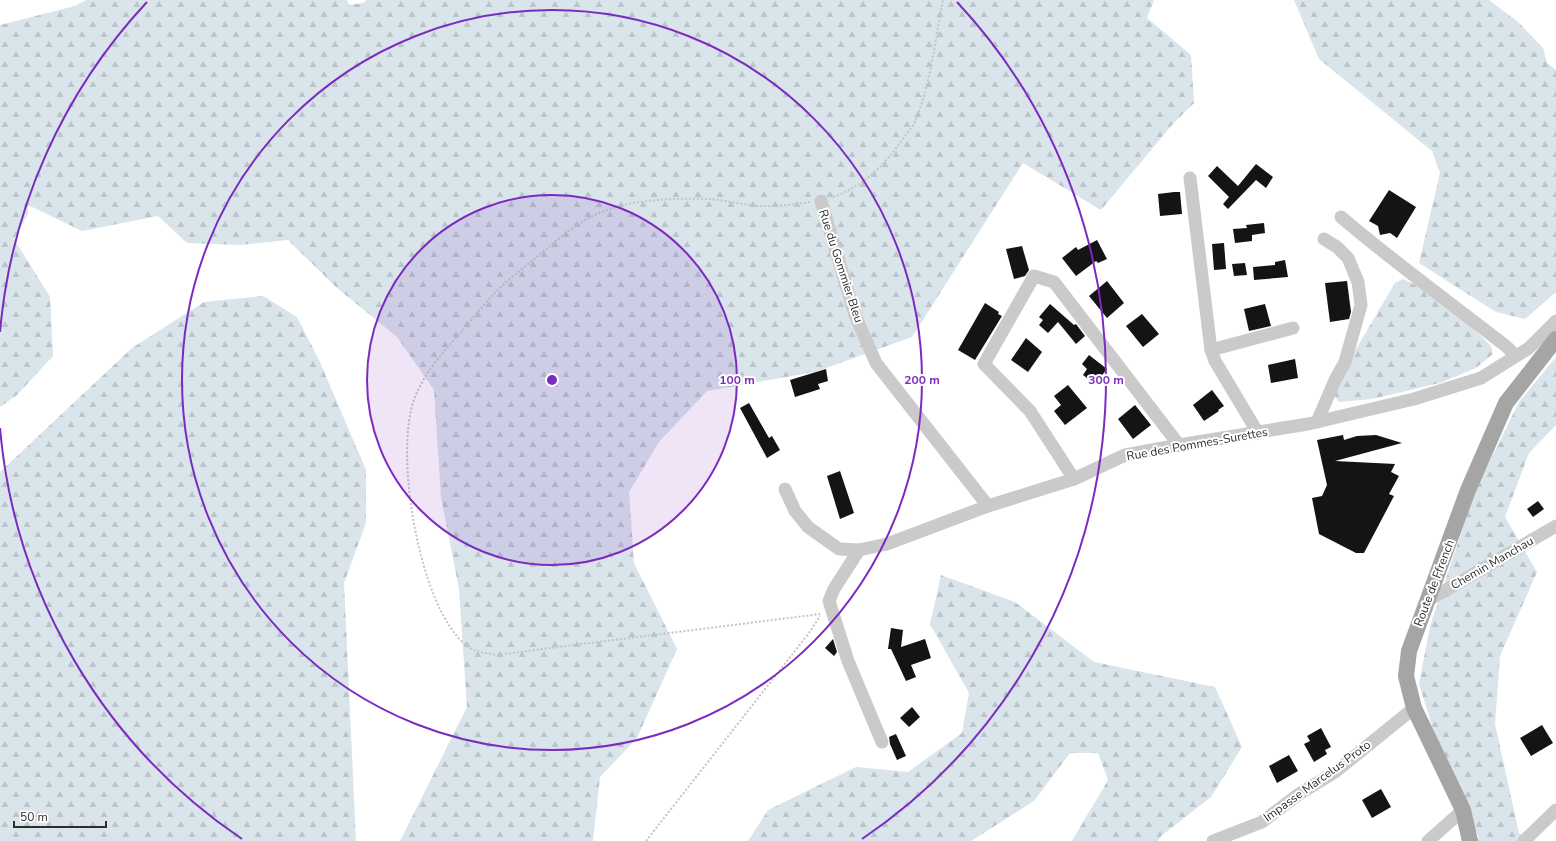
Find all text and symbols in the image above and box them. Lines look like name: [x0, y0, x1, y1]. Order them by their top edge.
street label: Rue du Gommier Bleu: [815, 207, 867, 325]
text: 100 m: [719, 372, 755, 388]
text: 200 m: [904, 372, 940, 388]
text: 300 m: [1088, 372, 1124, 388]
centre of rings: [545, 373, 559, 387]
street label: Rue des Pommes-Surettes: [1125, 424, 1269, 464]
street label: Chemin Manchau: [1448, 533, 1536, 593]
street label: Route de Ffrench: [1410, 537, 1458, 629]
street label: Impasse Marcelus Proto: [1260, 737, 1374, 825]
scale bar: [14, 803, 106, 829]
text: 50 m: [20, 809, 48, 825]

